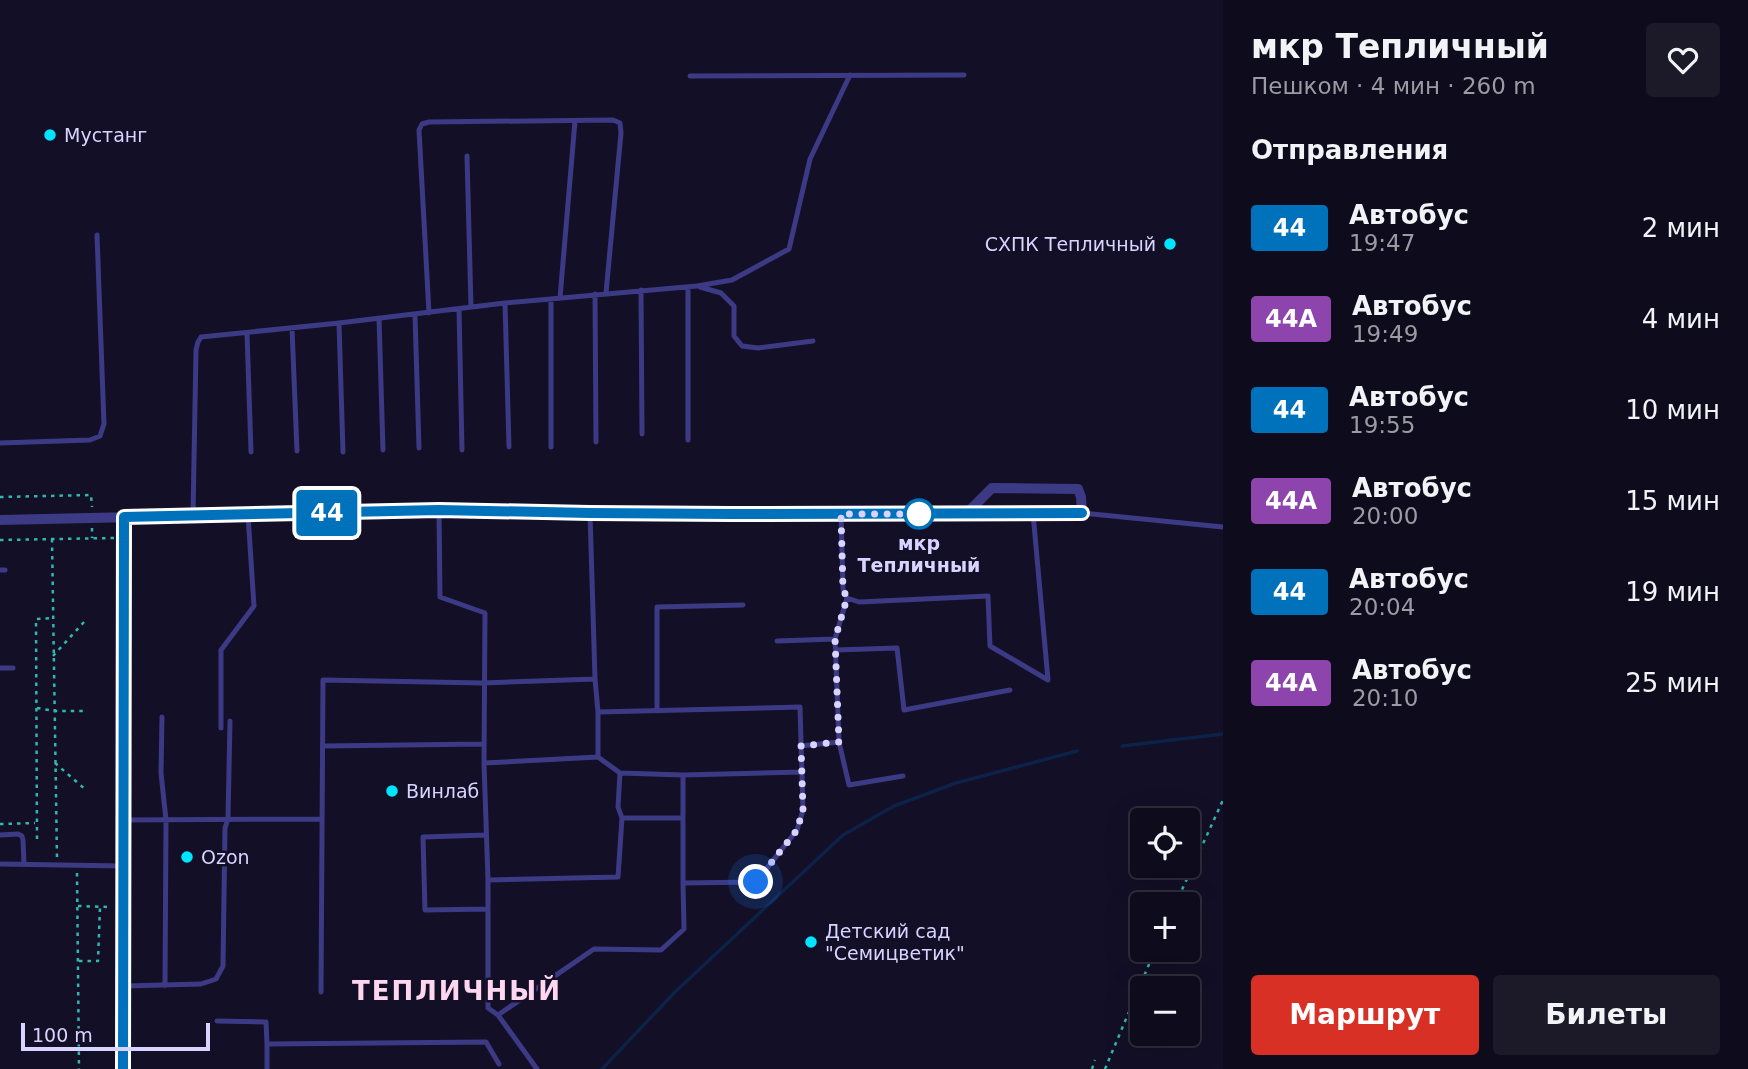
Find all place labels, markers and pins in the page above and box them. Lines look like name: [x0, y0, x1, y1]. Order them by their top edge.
place label: Мустанг: [64, 124, 147, 146]
marker: Мустанг: [42, 127, 58, 143]
place label: СХПК Тепличный: [985, 233, 1156, 255]
marker: СХПК Тепличный: [1162, 236, 1178, 252]
marker: мкр Тепличный: [904, 499, 934, 529]
place label: мкр Тепличный: [858, 532, 980, 576]
place label: Винлаб: [406, 780, 479, 802]
marker: Винлаб: [384, 783, 400, 799]
place label: Ozon: [201, 846, 250, 868]
marker: Ozon: [179, 849, 195, 865]
place label: Детский сад "Семицветик": [825, 920, 965, 964]
marker: Детский сад "Семицветик": [803, 934, 819, 950]

